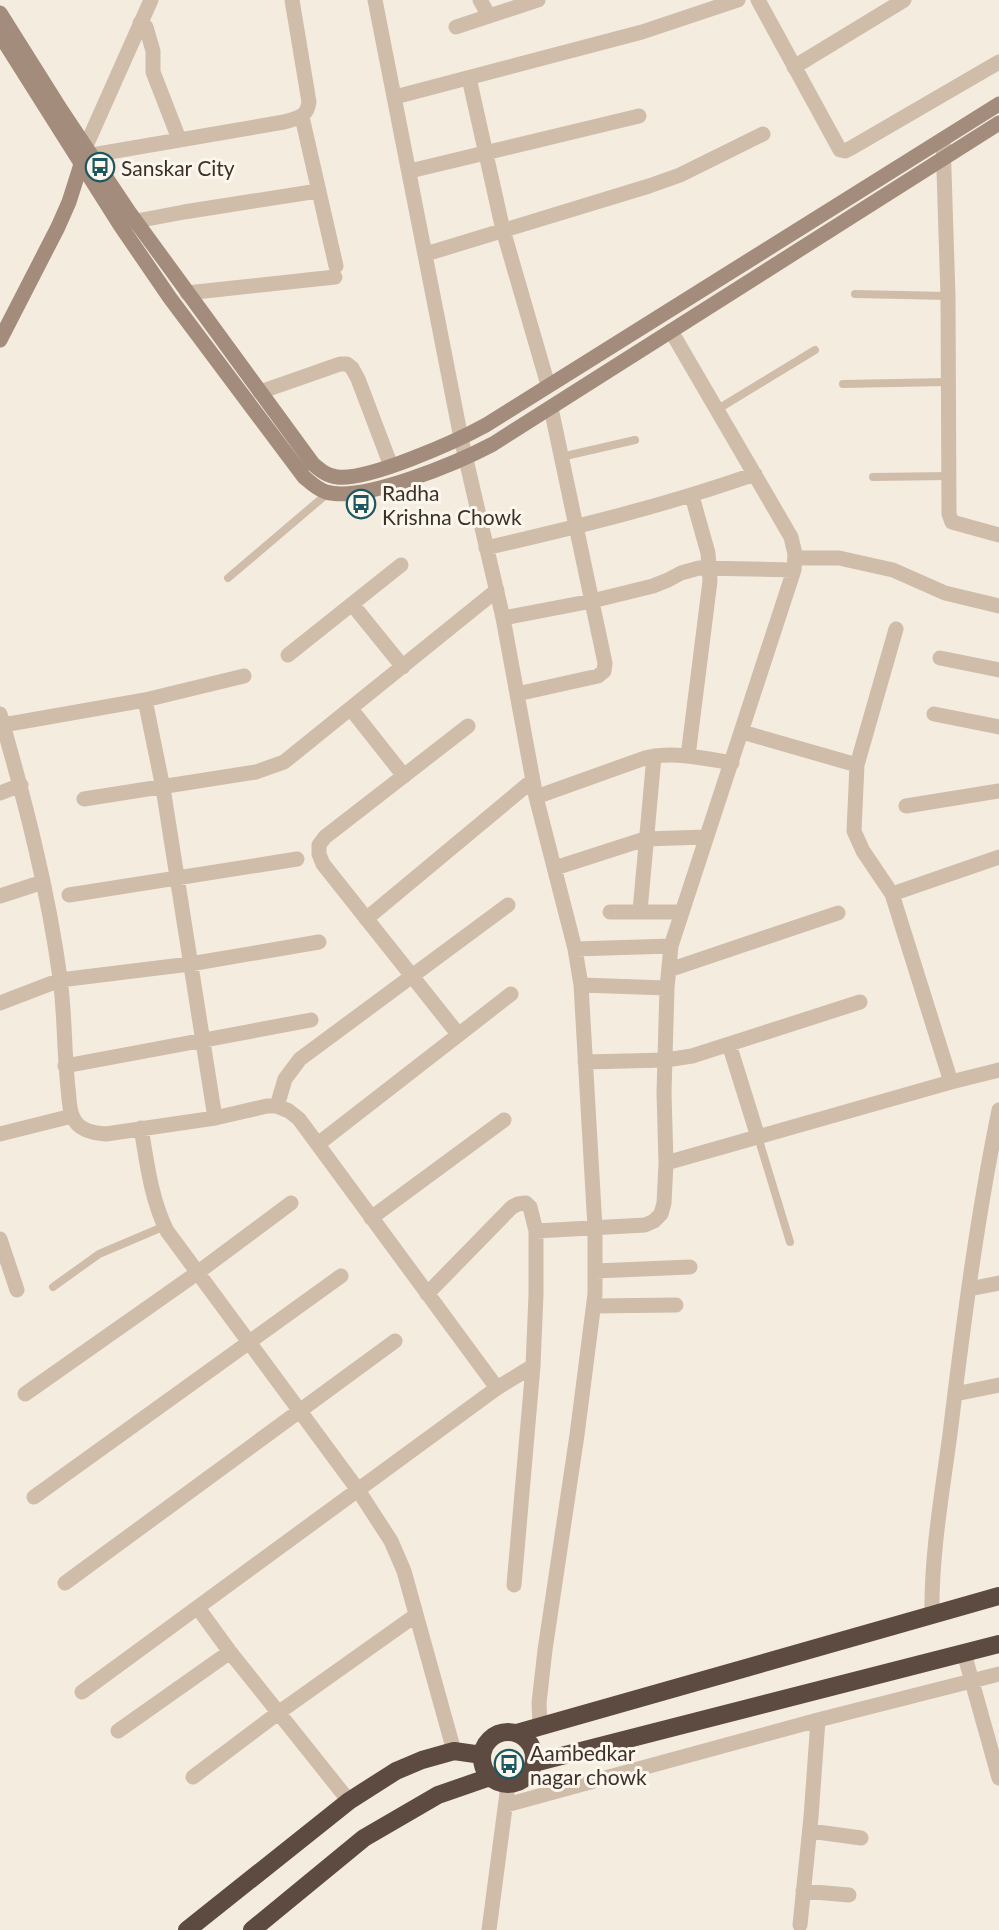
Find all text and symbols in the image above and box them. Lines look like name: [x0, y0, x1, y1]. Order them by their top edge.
bus stop icon: Sanskar City: [84, 151, 116, 183]
place label: Sanskar City: [121, 155, 235, 180]
place label: Radha Krishna Chowk: [382, 480, 522, 529]
bus stop icon: Radha Krishna Chowk: [345, 488, 377, 520]
place label: Aambedkar nagar chowk: [530, 1740, 647, 1789]
bus stop icon: Aambedkar nagar chowk: [493, 1748, 525, 1780]

